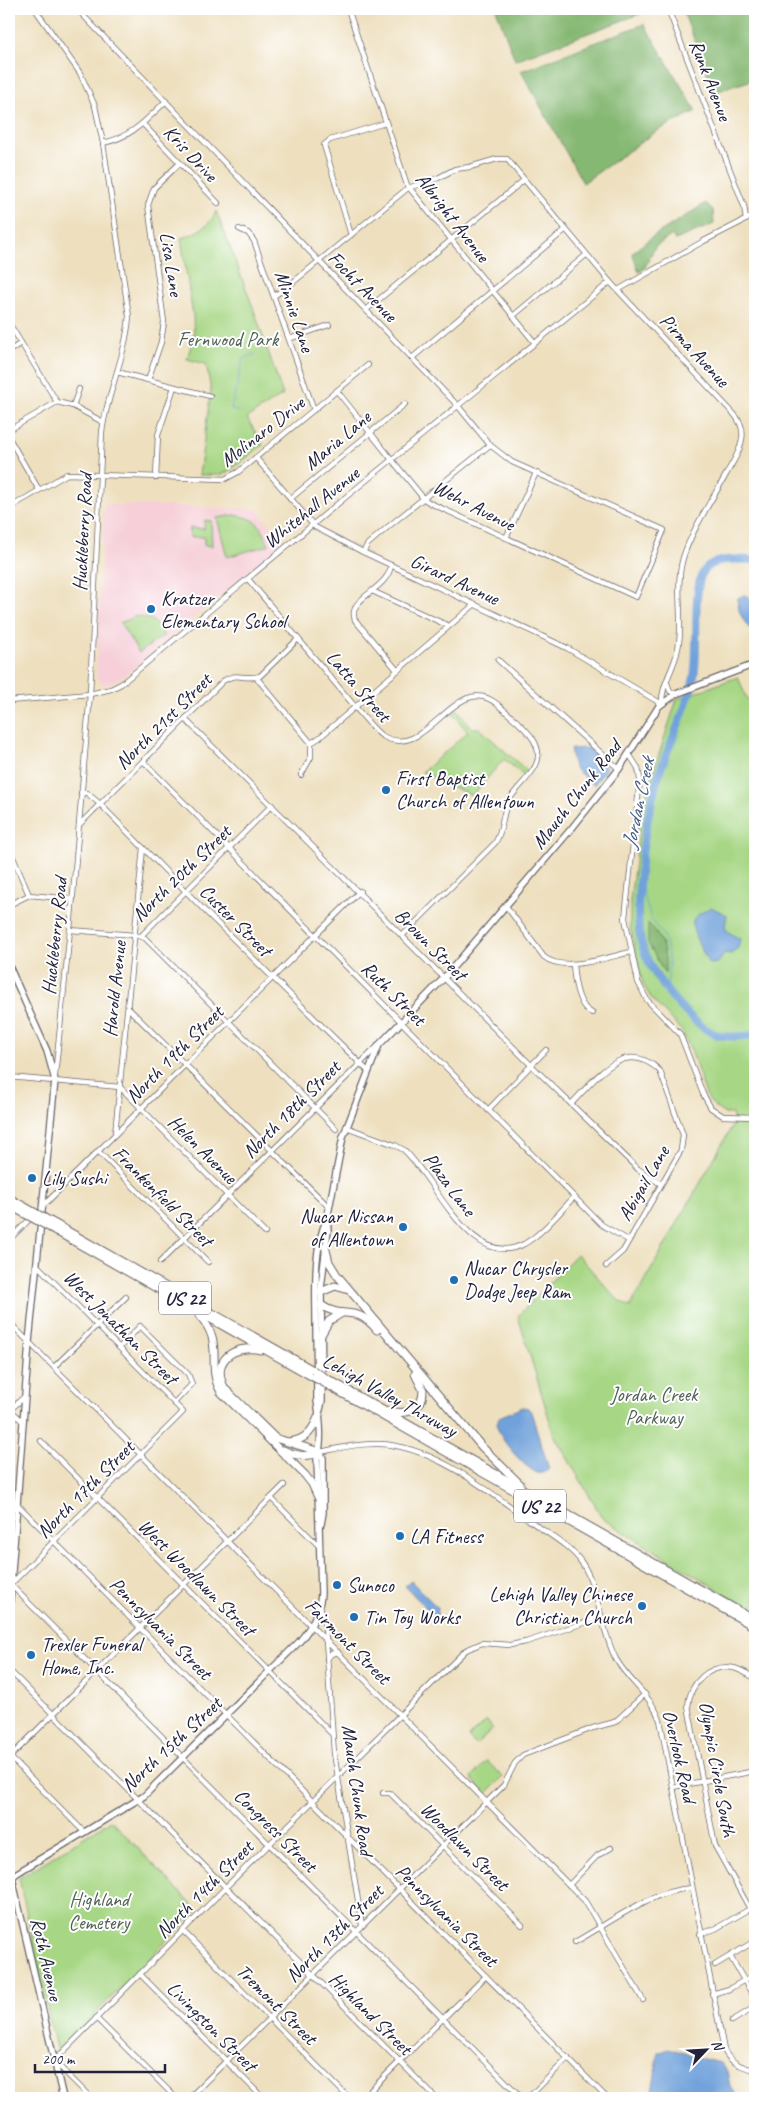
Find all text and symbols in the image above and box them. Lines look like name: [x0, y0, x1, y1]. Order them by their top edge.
street label: Runk Avenue: [684, 36, 738, 126]
street label: Kris Drive: [158, 120, 224, 188]
street label: Albright Avenue: [410, 168, 496, 268]
street label: Lisa Lane: [154, 230, 189, 299]
street label: Focht Avenue: [323, 246, 404, 328]
street label: Minnie Lane: [269, 267, 321, 356]
street label: Pirma Avenue: [654, 308, 736, 393]
park label: Fernwood Park: [178, 327, 280, 352]
street label: Molinaro Drive: [215, 390, 311, 472]
street label: Maria Lane: [299, 404, 377, 476]
street label: Whitehall Avenue: [258, 460, 365, 554]
street label: Huckleberry Road: [67, 469, 98, 591]
street label: Wehr Avenue: [429, 474, 520, 537]
street label: Girard Avenue: [407, 548, 504, 611]
place label: Kratzer Elementary School: [161, 586, 289, 634]
marker: Kratzer Elementary School: [145, 603, 157, 615]
street label: Latta Street: [321, 645, 398, 729]
street label: North 21st Street: [110, 666, 218, 775]
street label: Mauch Chunk Road: [526, 732, 629, 854]
water label: Jordan Creek: [615, 752, 661, 852]
place label: First Baptist Church of Allentown: [396, 766, 535, 814]
marker: First Baptist Church of Allentown: [380, 784, 392, 796]
street label: North 20th Street: [126, 818, 238, 927]
street label: Huckleberry Road: [36, 873, 73, 996]
street label: Custer Street: [194, 879, 279, 964]
street label: Brown Street: [389, 903, 474, 988]
street label: Harold Avenue: [97, 938, 132, 1038]
street label: Ruth Street: [356, 956, 433, 1033]
street label: North 19th Street: [120, 998, 230, 1109]
street label: North 18th Street: [237, 1053, 347, 1164]
street label: Helen Avenue: [163, 1110, 243, 1190]
street label: Abigail Lane: [612, 1140, 676, 1225]
street label: Frankenfield Street: [107, 1141, 220, 1254]
street label: Plaza Lane: [418, 1148, 482, 1222]
place label: Lily Sushi: [42, 1166, 109, 1191]
marker: Lily Sushi: [26, 1172, 38, 1184]
place label: Nucar Nissan of Allentown: [300, 1204, 394, 1252]
marker: Nucar Nissan of Allentown: [397, 1221, 409, 1233]
place label: Nucar Chrysler Dodge Jeep Ram: [464, 1256, 571, 1304]
street label: West Jonathan Street: [58, 1265, 185, 1392]
marker: Nucar Chrysler Dodge Jeep Ram: [448, 1274, 460, 1286]
road number: US 22: [159, 1282, 211, 1315]
street label: Lehigh Valley Thruway: [318, 1348, 463, 1444]
park label: Jordan Creek Parkway: [610, 1382, 699, 1430]
street label: North 17th Street: [31, 1433, 141, 1544]
road number: US 22: [514, 1490, 566, 1522]
street label: West Woodlawn Street: [133, 1513, 263, 1644]
place label: LA Fitness: [410, 1524, 484, 1549]
marker: LA Fitness: [394, 1530, 406, 1542]
street label: Pennsylvania Street: [104, 1572, 219, 1686]
place label: Sunoco: [347, 1573, 395, 1598]
marker: Sunoco: [331, 1579, 343, 1591]
place label: Lehigh Valley Chinese Christian Church: [489, 1582, 633, 1630]
street label: Fairmont Street: [300, 1593, 397, 1691]
marker: Lehigh Valley Chinese Christian Church: [636, 1600, 648, 1612]
place label: Tin Toy Works: [364, 1605, 462, 1630]
marker: Tin Toy Works: [348, 1611, 360, 1623]
place label: Trexler Funeral Home, Inc.: [41, 1632, 145, 1680]
marker: Trexler Funeral Home, Inc.: [25, 1649, 37, 1661]
street label: North 15th Street: [116, 1690, 229, 1797]
street label: Olympic Circle South: [693, 1699, 742, 1840]
street label: Overlook Road: [657, 1708, 703, 1808]
street label: Mauch Chunk Road: [336, 1723, 379, 1860]
street label: Congress Street: [229, 1783, 324, 1879]
street label: Woodlawn Street: [415, 1797, 516, 1898]
street label: North 14th Street: [150, 1833, 260, 1944]
street label: Pennsylvania Street: [390, 1859, 505, 1973]
street label: North 13th Street: [280, 1877, 390, 1988]
park label: Highland Cemetery: [69, 1887, 132, 1935]
street label: Roth Avenue: [25, 1915, 68, 2004]
street label: Tremont Street: [231, 1959, 324, 2052]
street label: Highland Street: [324, 1966, 419, 2062]
street label: Livingston Street: [161, 1976, 264, 2079]
north arrow: [682, 2024, 732, 2074]
text: N: [708, 2037, 728, 2054]
scale bar: [35, 2042, 165, 2074]
text: 200 m: [42, 2050, 76, 2069]

